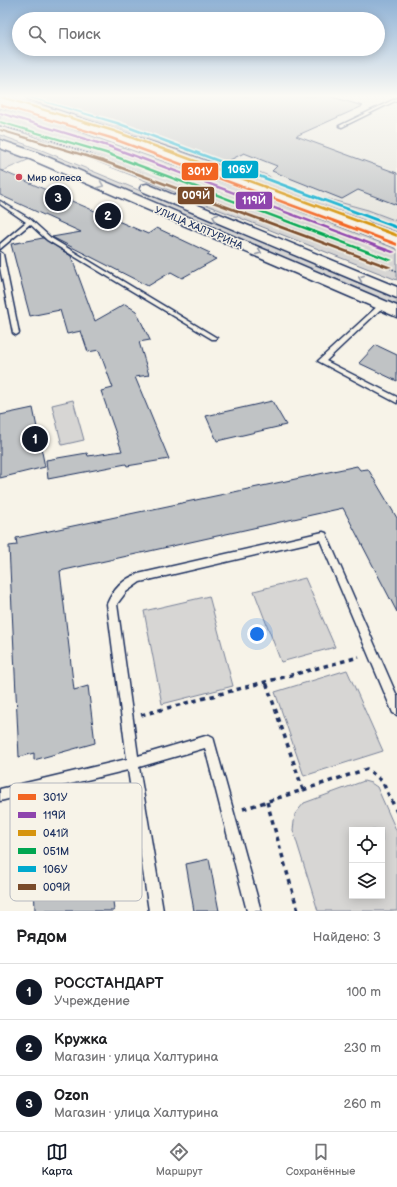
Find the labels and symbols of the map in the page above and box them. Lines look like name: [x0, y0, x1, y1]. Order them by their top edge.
line badge: 106У: [221, 160, 259, 179]
line badge: 301У: [181, 162, 219, 181]
text: 106У: [227, 163, 253, 176]
text: 301У: [188, 165, 212, 178]
marker: Мир колеса: [14, 172, 24, 182]
place label: Мир колеса: [27, 172, 82, 184]
one-way arrow: [96, 180, 104, 188]
pin: 3: [45, 183, 71, 213]
line badge: 009Й: [177, 186, 215, 205]
text: 009Й: [182, 188, 210, 202]
line badge: 119Й: [235, 191, 273, 210]
text: 119Й: [242, 193, 266, 207]
pin: 2: [95, 201, 121, 231]
street label: УЛИЦА ХАЛТУРИНА: [153, 204, 245, 252]
one-way arrow: [212, 213, 219, 221]
one-way arrow: [255, 248, 262, 256]
one-way arrow: [358, 274, 365, 282]
pin: 1: [22, 424, 48, 454]
your location: [247, 624, 267, 644]
legend: [10, 783, 142, 901]
text: 301У: [43, 791, 68, 804]
text: 119Й: [43, 809, 66, 822]
text: 041Й: [43, 827, 69, 840]
text: 051М: [43, 845, 69, 858]
text: 106У: [43, 863, 68, 876]
text: 009Й: [43, 881, 70, 894]

